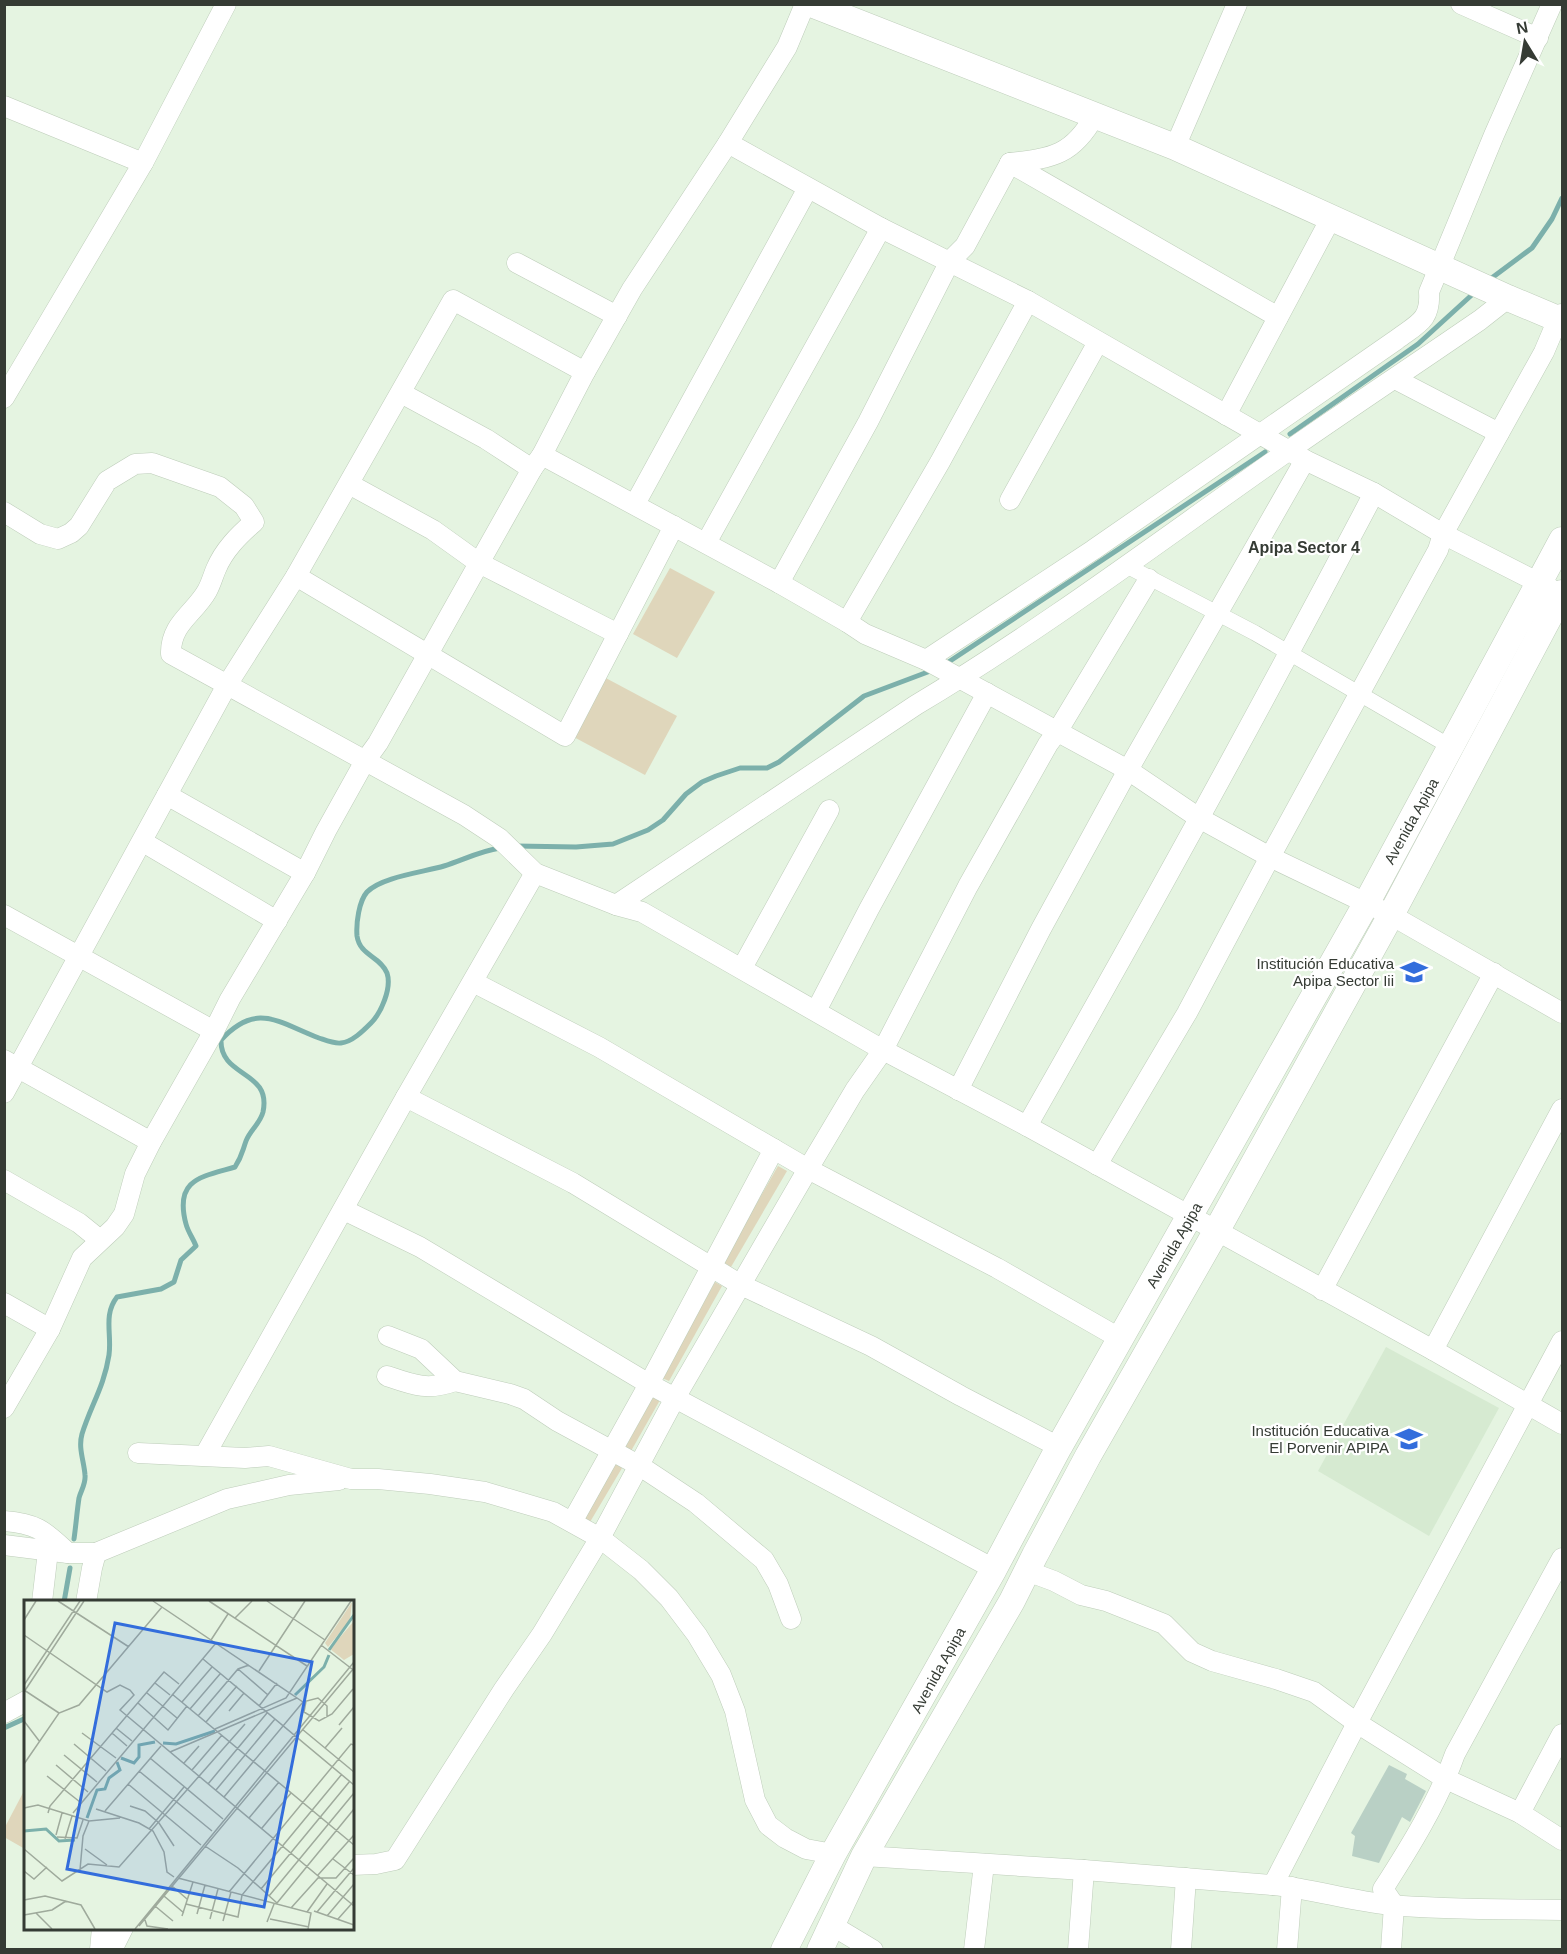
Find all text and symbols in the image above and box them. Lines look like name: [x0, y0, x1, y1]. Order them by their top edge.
north arrow: [1495, 12, 1555, 72]
text: N: [1515, 18, 1530, 37]
district label: Apipa Sector 4: [1248, 539, 1360, 556]
street label: Avenida Apipa: [1380, 774, 1442, 867]
place label: Institución Educativa Apipa Sector Iii: [1256, 955, 1395, 989]
school or university icon: Institución Educativa Apipa Sector Iii: [1399, 957, 1429, 987]
street label: Avenida Apipa: [1143, 1199, 1206, 1291]
place label: Institución Educativa El Porvenir APIPA: [1251, 1422, 1390, 1456]
school or university icon: Institución Educativa El Porvenir APIPA: [1394, 1424, 1424, 1454]
inset map: [24, 1600, 354, 1930]
street label: Avenida Apipa: [907, 1623, 969, 1716]

